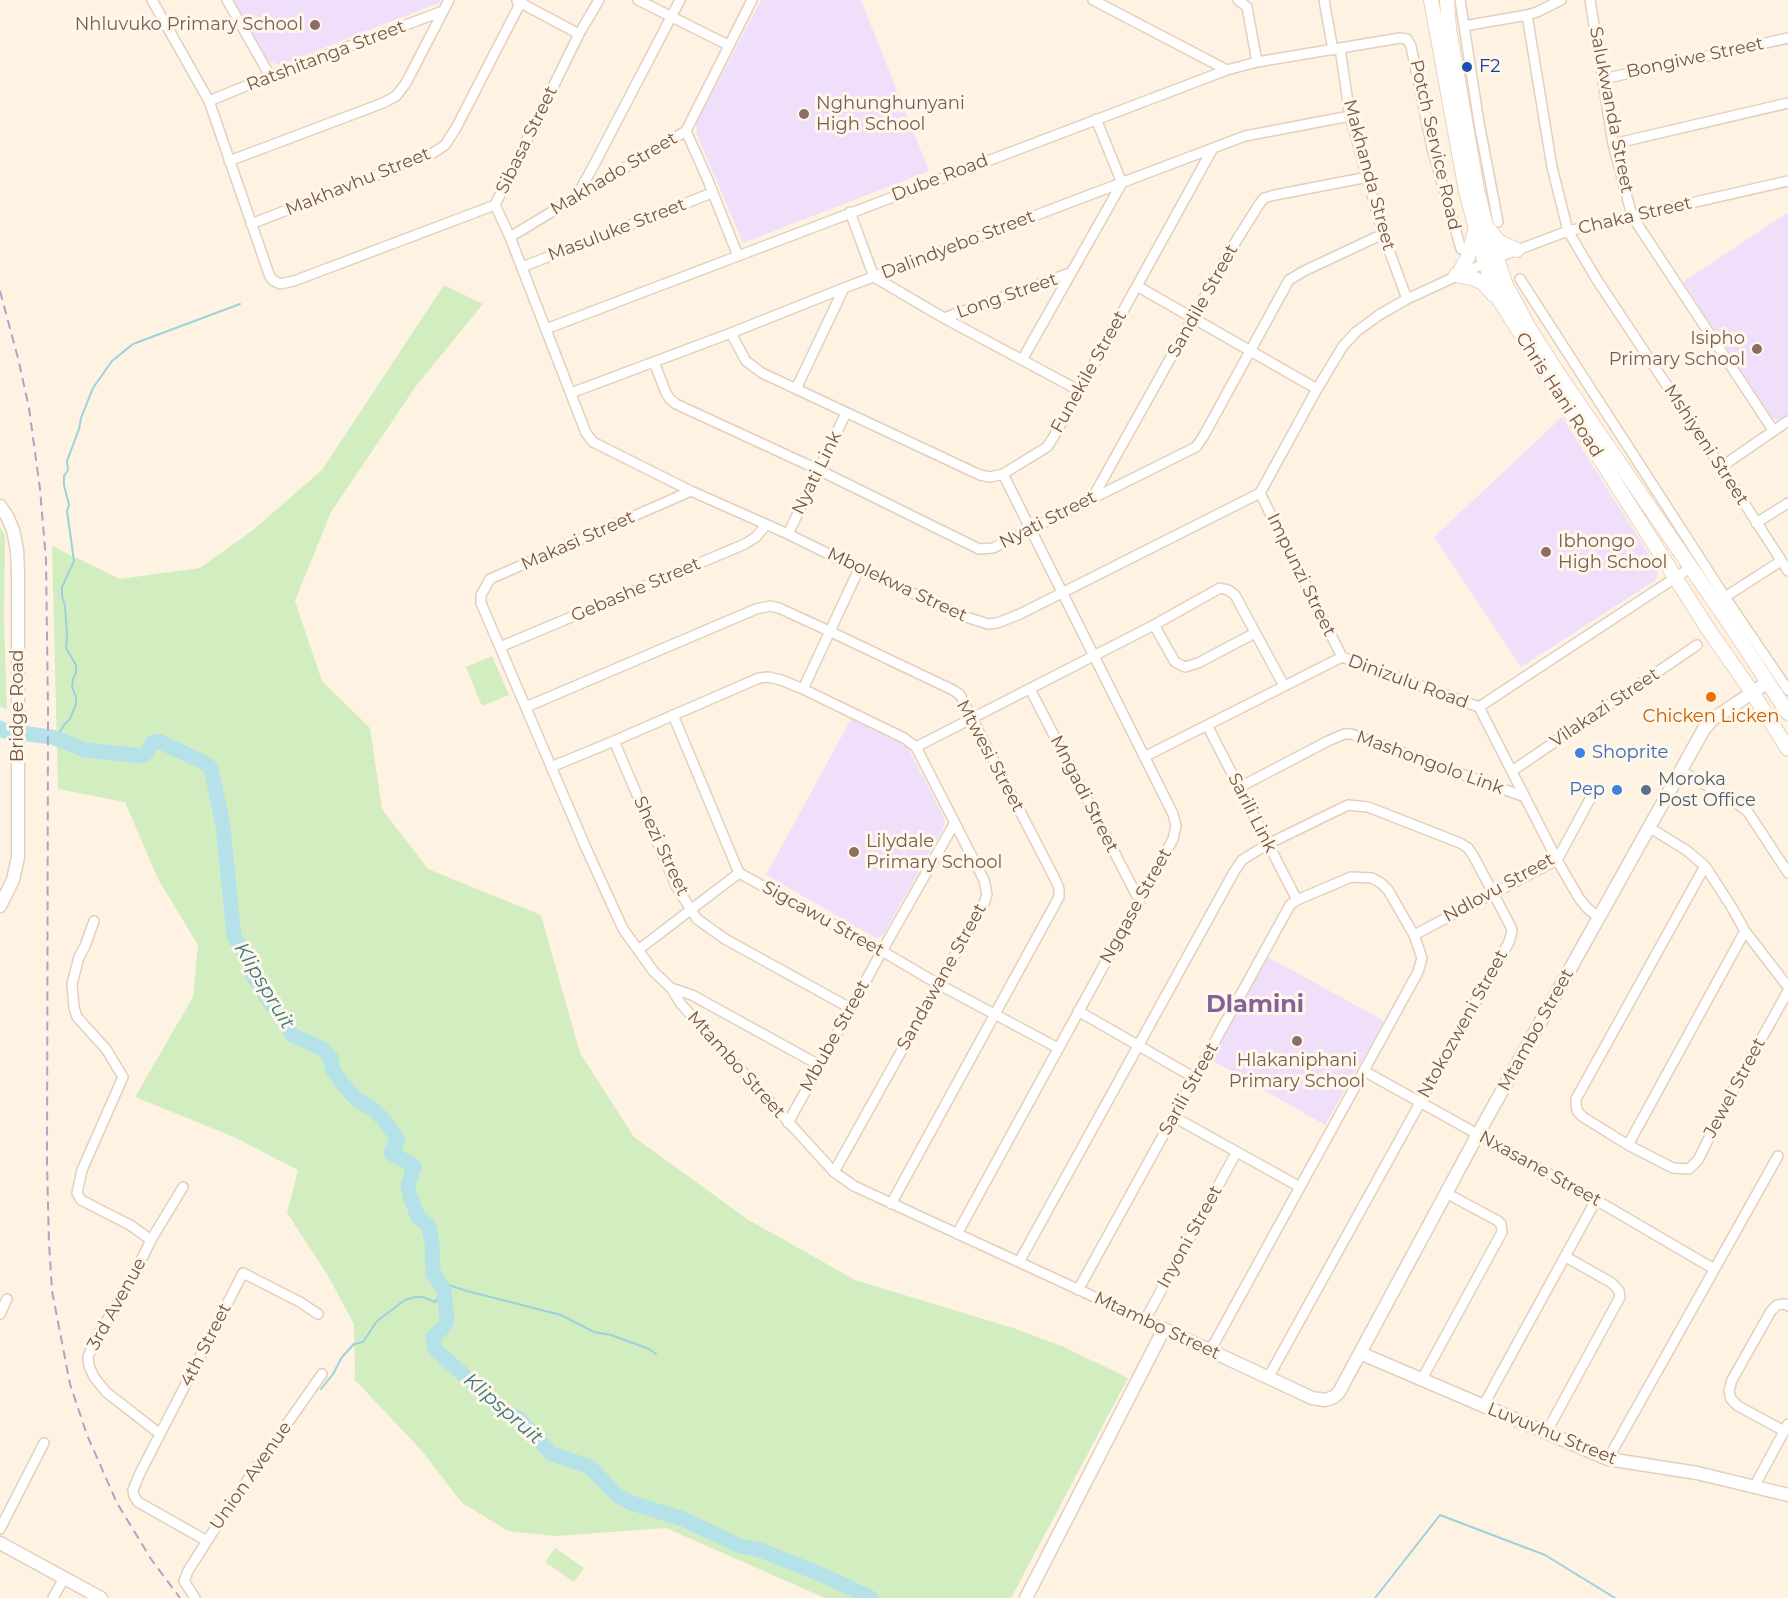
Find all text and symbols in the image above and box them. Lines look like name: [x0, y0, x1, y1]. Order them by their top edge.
place label: Nhluvuko Primary School: [75, 14, 303, 36]
street label: Ratshitanga Street: [244, 16, 408, 96]
marker: Nhluvuko Primary School: [308, 18, 322, 32]
street label: Salukwanda Street: [1584, 25, 1638, 195]
street label: Bongiwe Street: [1624, 33, 1766, 83]
place label: F2: [1479, 56, 1501, 78]
street label: Potch Service Road: [1405, 58, 1465, 232]
marker: F2: [1460, 60, 1474, 74]
street label: Sibasa Street: [492, 83, 562, 197]
place label: Nghunghunyani High School: [816, 93, 965, 136]
street label: Makhanda Street: [1338, 97, 1400, 253]
marker: Nghunghunyani High School: [797, 107, 811, 121]
street label: Makhado Street: [547, 128, 681, 220]
street label: Makhavhu Street: [282, 143, 434, 221]
street label: Dube Road: [889, 150, 991, 206]
street label: Chaka Street: [1576, 192, 1694, 240]
street label: Masuluke Street: [545, 194, 689, 266]
street label: Dalindyebo Street: [878, 206, 1038, 284]
street label: Sandile Street: [1163, 241, 1243, 361]
street label: Long Street: [954, 269, 1060, 323]
street label: Funekile Street: [1046, 307, 1132, 437]
place label: Isipho Primary School: [1609, 328, 1745, 370]
street label: Chris Hani Road: [1511, 329, 1607, 461]
marker: Isipho Primary School: [1750, 342, 1764, 356]
street label: Mshiyeni Street: [1659, 381, 1753, 509]
street label: Nyati Link: [788, 428, 846, 518]
street label: Nyati Street: [996, 486, 1100, 554]
street label: Makasi Street: [518, 506, 638, 576]
street label: Impunzi Street: [1262, 510, 1340, 640]
place label: Ibhongo High School: [1558, 531, 1667, 574]
street label: Mbolekwa Street: [824, 543, 970, 627]
marker: Ibhongo High School: [1539, 545, 1553, 559]
street label: Gebashe Street: [568, 553, 704, 627]
street label: Bridge Road: [7, 650, 29, 762]
street label: Dinizulu Road: [1345, 650, 1471, 714]
street label: Vilakazi Street: [1546, 664, 1664, 752]
marker: Chicken Licken: [1704, 690, 1718, 704]
street label: Mtwesi Street: [951, 696, 1029, 816]
place label: Chicken Licken: [1643, 706, 1779, 728]
street label: Mashongolo Link: [1353, 726, 1507, 800]
street label: Mngadi Street: [1045, 732, 1123, 856]
place label: Shoprite: [1592, 742, 1668, 764]
marker: Shoprite: [1573, 746, 1587, 760]
place label: Moroka Post Office: [1658, 769, 1756, 812]
street label: Sarili Link: [1223, 770, 1281, 856]
place label: Pep: [1569, 779, 1605, 801]
marker: Pep: [1610, 783, 1624, 797]
marker: Moroka Post Office: [1639, 783, 1653, 797]
street label: Shezi Street: [629, 793, 693, 899]
place label: Lilydale Primary School: [866, 831, 1002, 874]
marker: Lilydale Primary School: [847, 845, 861, 859]
street label: Ngqase Street: [1095, 845, 1177, 967]
street label: Ndlovu Street: [1440, 849, 1558, 927]
street label: Sigcawu Street: [758, 877, 888, 961]
street label: Sandawane Street: [893, 900, 991, 1054]
water label: Klipspruit: [229, 938, 299, 1034]
street label: Ntokozweni Street: [1413, 946, 1513, 1102]
street label: Mtambo Street: [1493, 965, 1579, 1095]
street label: Mbube Street: [796, 977, 874, 1095]
district label: Dlamini: [1206, 991, 1304, 1019]
street label: Mtambo Street: [682, 1007, 790, 1123]
marker: Hlakaniphani Primary School: [1290, 1034, 1304, 1048]
street label: Jewel Street: [1700, 1034, 1770, 1142]
street label: Sarili Street: [1155, 1039, 1223, 1139]
place label: Hlakaniphani Primary School: [1229, 1050, 1365, 1092]
street label: Nxasane Street: [1475, 1127, 1605, 1211]
street label: Inyoni Street: [1153, 1182, 1227, 1292]
street label: 3rd Avenue: [83, 1254, 151, 1354]
street label: Mtambo Street: [1091, 1287, 1223, 1365]
street label: 4th Street: [176, 1300, 236, 1390]
water label: Klipspruit: [459, 1368, 547, 1450]
street label: Luvuvhu Street: [1484, 1398, 1620, 1470]
street label: Union Avenue: [206, 1418, 296, 1534]

